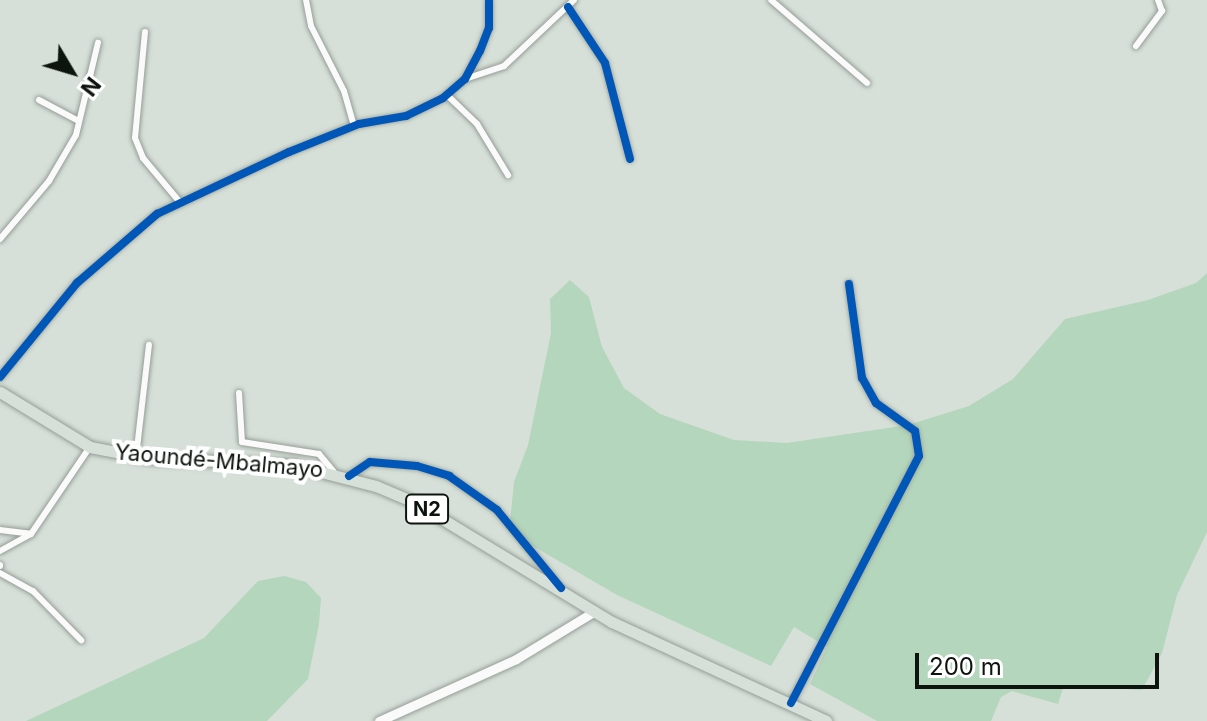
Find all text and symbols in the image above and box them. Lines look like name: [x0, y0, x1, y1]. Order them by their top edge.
north arrow: [32, 32, 112, 112]
text: N: [76, 72, 106, 101]
street label: Yaoundé-Mbalmayo: [114, 439, 324, 483]
road number: N2: [405, 493, 449, 525]
scale bar: [919, 637, 1163, 687]
text: 200 m: [929, 652, 1002, 681]

